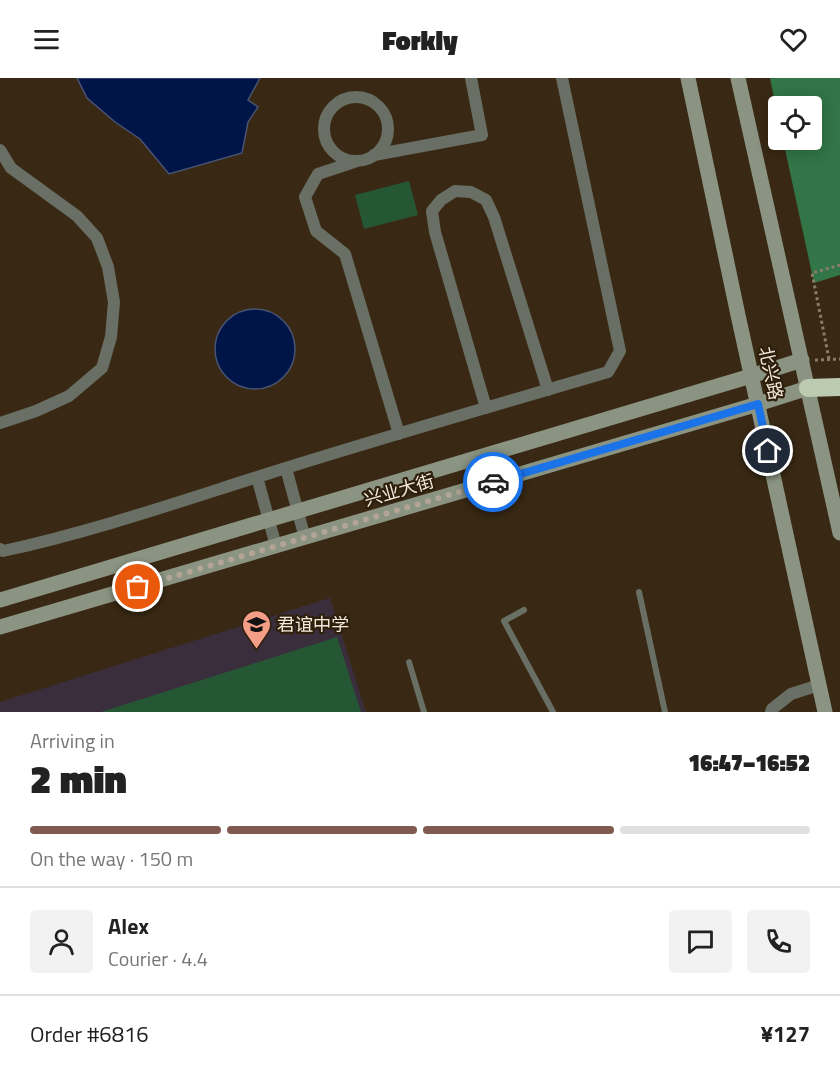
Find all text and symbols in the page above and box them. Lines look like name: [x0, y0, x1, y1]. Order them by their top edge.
text: Forkly: [382, 19, 458, 60]
icon: menu: [30, 23, 63, 56]
icon: heart: [777, 23, 810, 56]
map controls: [768, 96, 822, 150]
button: locate: [768, 96, 822, 150]
street label: 北兴路: [752, 344, 790, 402]
pin: [742, 425, 793, 476]
icon: home: [751, 434, 784, 467]
courier: [463, 452, 523, 512]
icon: car: [477, 466, 510, 499]
street label: 兴业大街: [361, 467, 437, 513]
pin: [112, 561, 163, 612]
icon: bag: [121, 570, 154, 603]
school or university icon: 君谊中学: [240, 608, 272, 650]
place label: 君谊中学: [277, 611, 349, 638]
text: Arriving in: [30, 725, 115, 756]
text: 16:47–16:52: [688, 746, 810, 780]
text: 2 min: [30, 749, 127, 808]
text: On the way · 150 m: [30, 843, 193, 874]
text: Alex: [108, 909, 149, 943]
button: person: [30, 910, 93, 973]
button: chat: [669, 910, 732, 973]
button: phone: [747, 910, 810, 973]
text: Courier · 4.4: [108, 943, 208, 974]
text: Order #6816: [30, 1017, 149, 1051]
text: ¥127: [761, 1017, 810, 1051]

